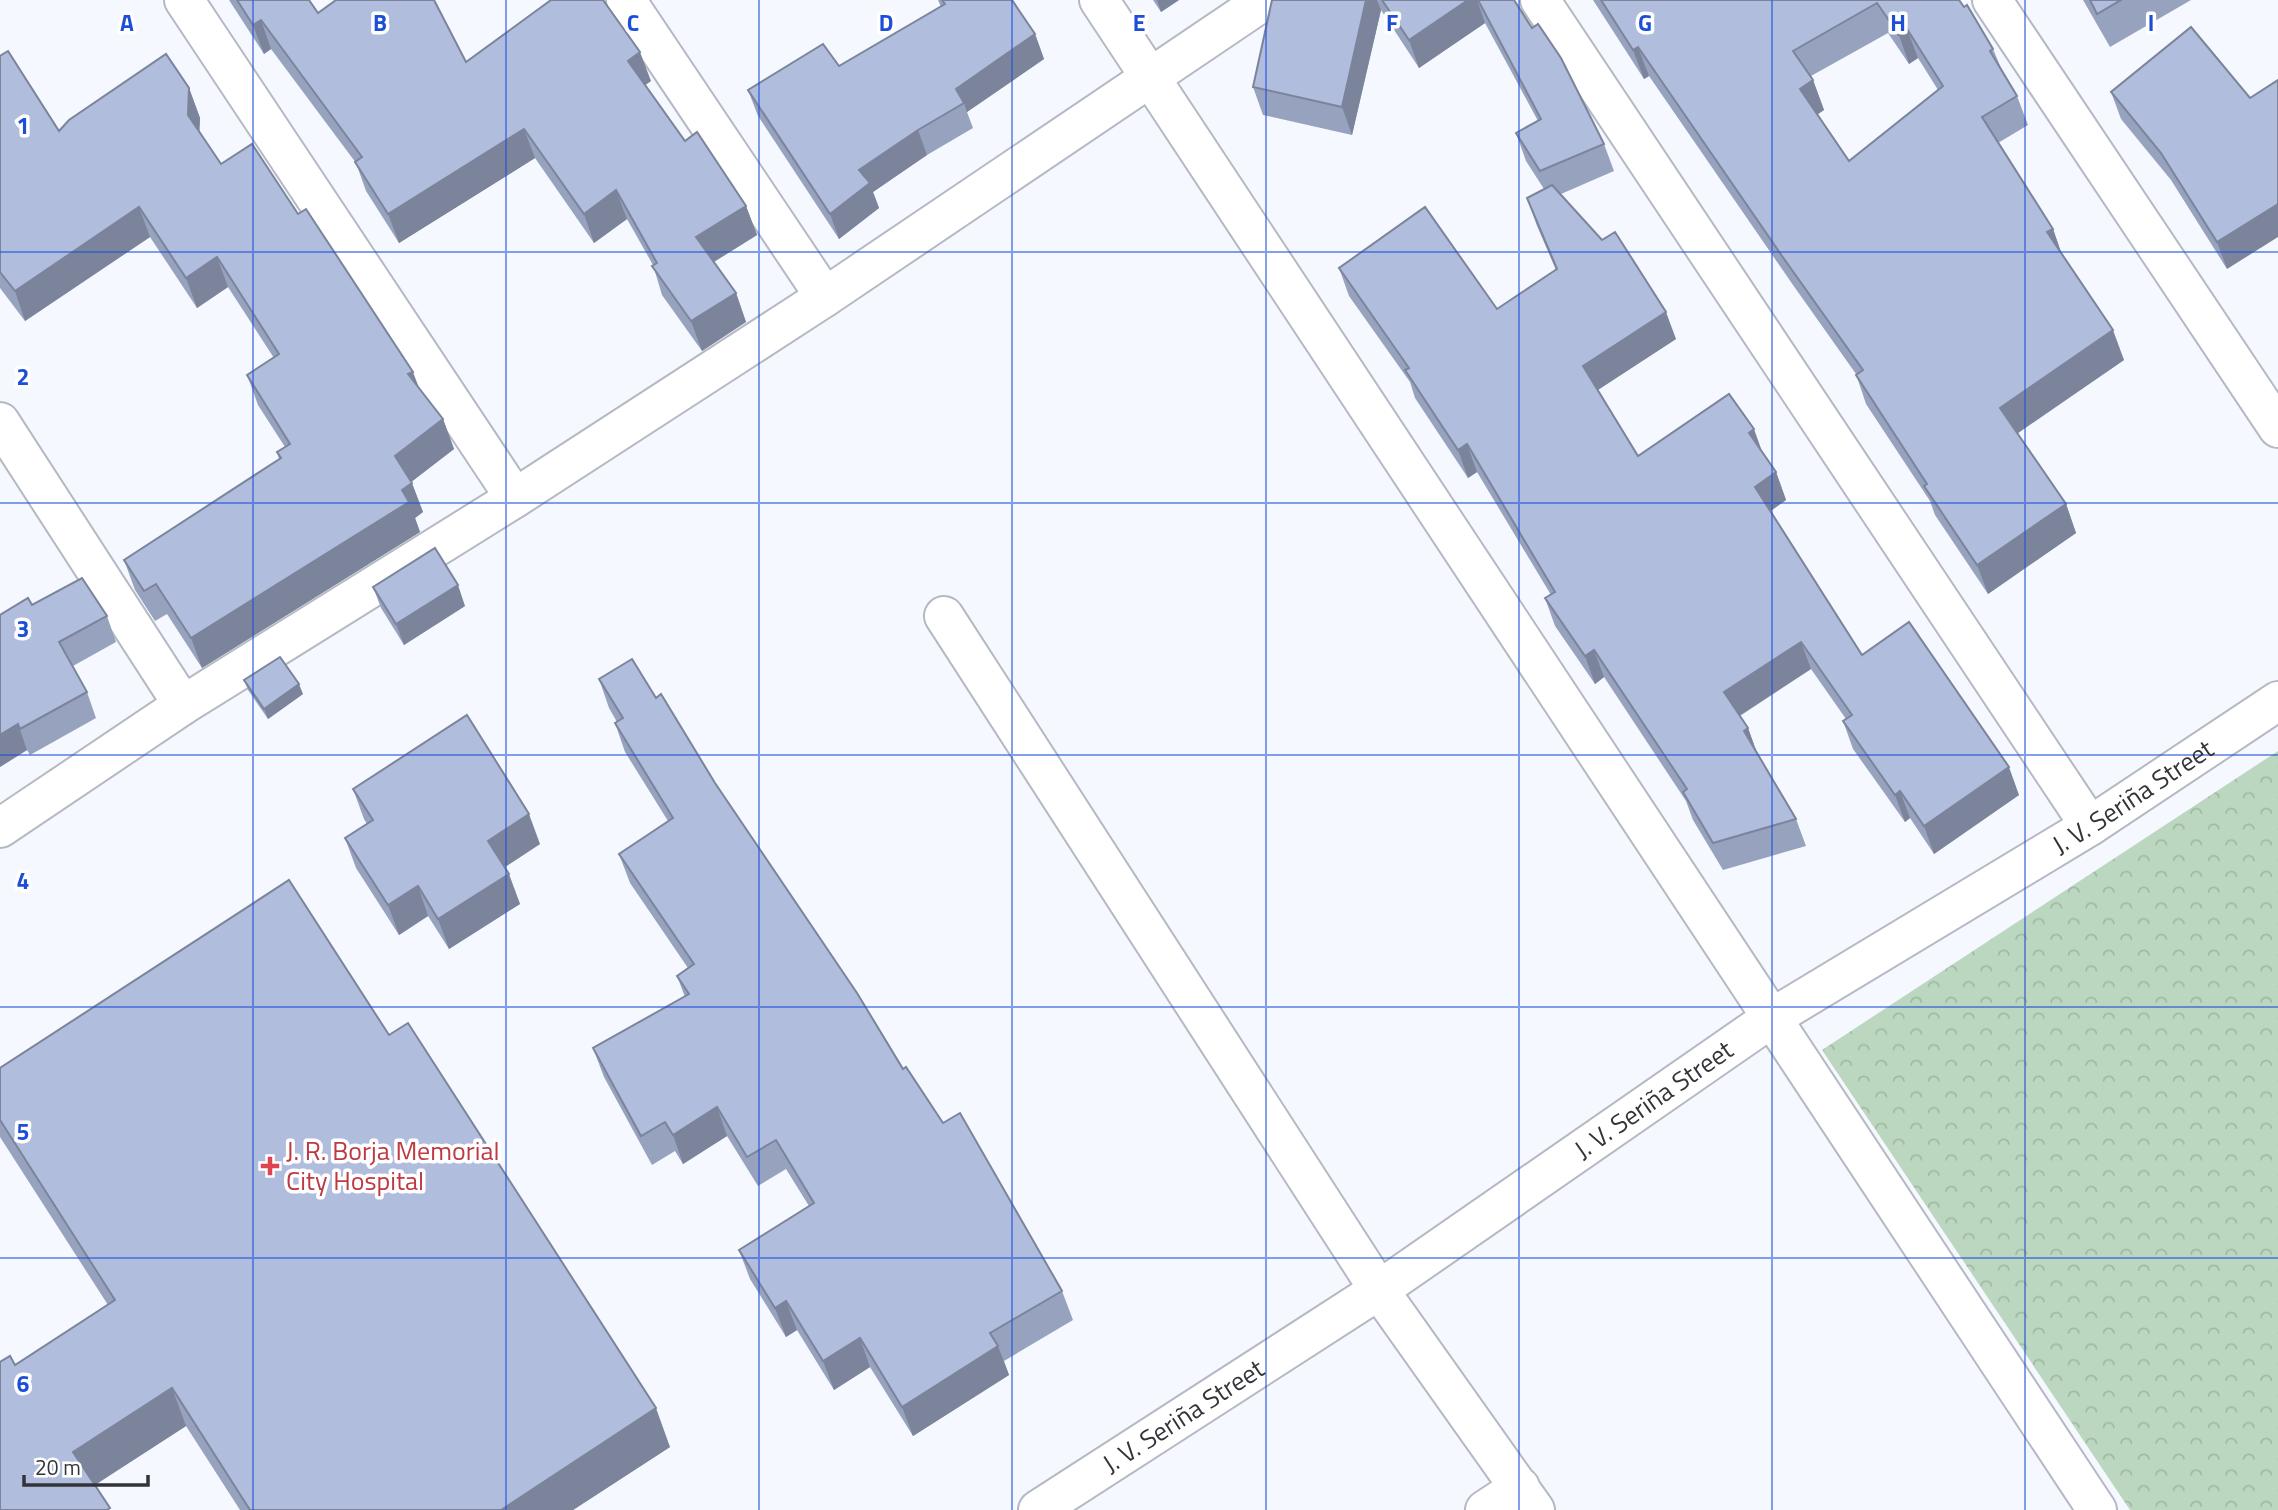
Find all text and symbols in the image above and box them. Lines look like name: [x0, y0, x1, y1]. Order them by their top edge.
text: A: [120, 5, 134, 40]
text: B: [373, 5, 387, 40]
text: C: [627, 5, 639, 40]
text: D: [879, 5, 893, 40]
text: E: [1133, 5, 1145, 40]
text: F: [1386, 5, 1398, 40]
text: G: [1638, 5, 1652, 40]
text: H: [1890, 5, 1906, 40]
text: I: [2148, 5, 2154, 40]
text: 1: [17, 108, 29, 143]
text: 2: [17, 359, 29, 394]
text: 3: [17, 611, 29, 646]
street label: J. V. Seriña Street: [2044, 729, 2221, 864]
text: 4: [17, 863, 29, 898]
street label: J. V. Seriña Street: [1566, 1030, 1741, 1168]
text: 5: [17, 1114, 29, 1149]
place label: J. R. Borja Memorial City Hospital: [286, 1131, 499, 1200]
marker: J. R. Borja Memorial City Hospital: [260, 1156, 280, 1176]
street label: J. V. Seriña Street: [1094, 1349, 1272, 1483]
text: 6: [17, 1366, 30, 1401]
scale bar: [24, 1444, 149, 1488]
text: 20 m: [35, 1451, 81, 1483]

